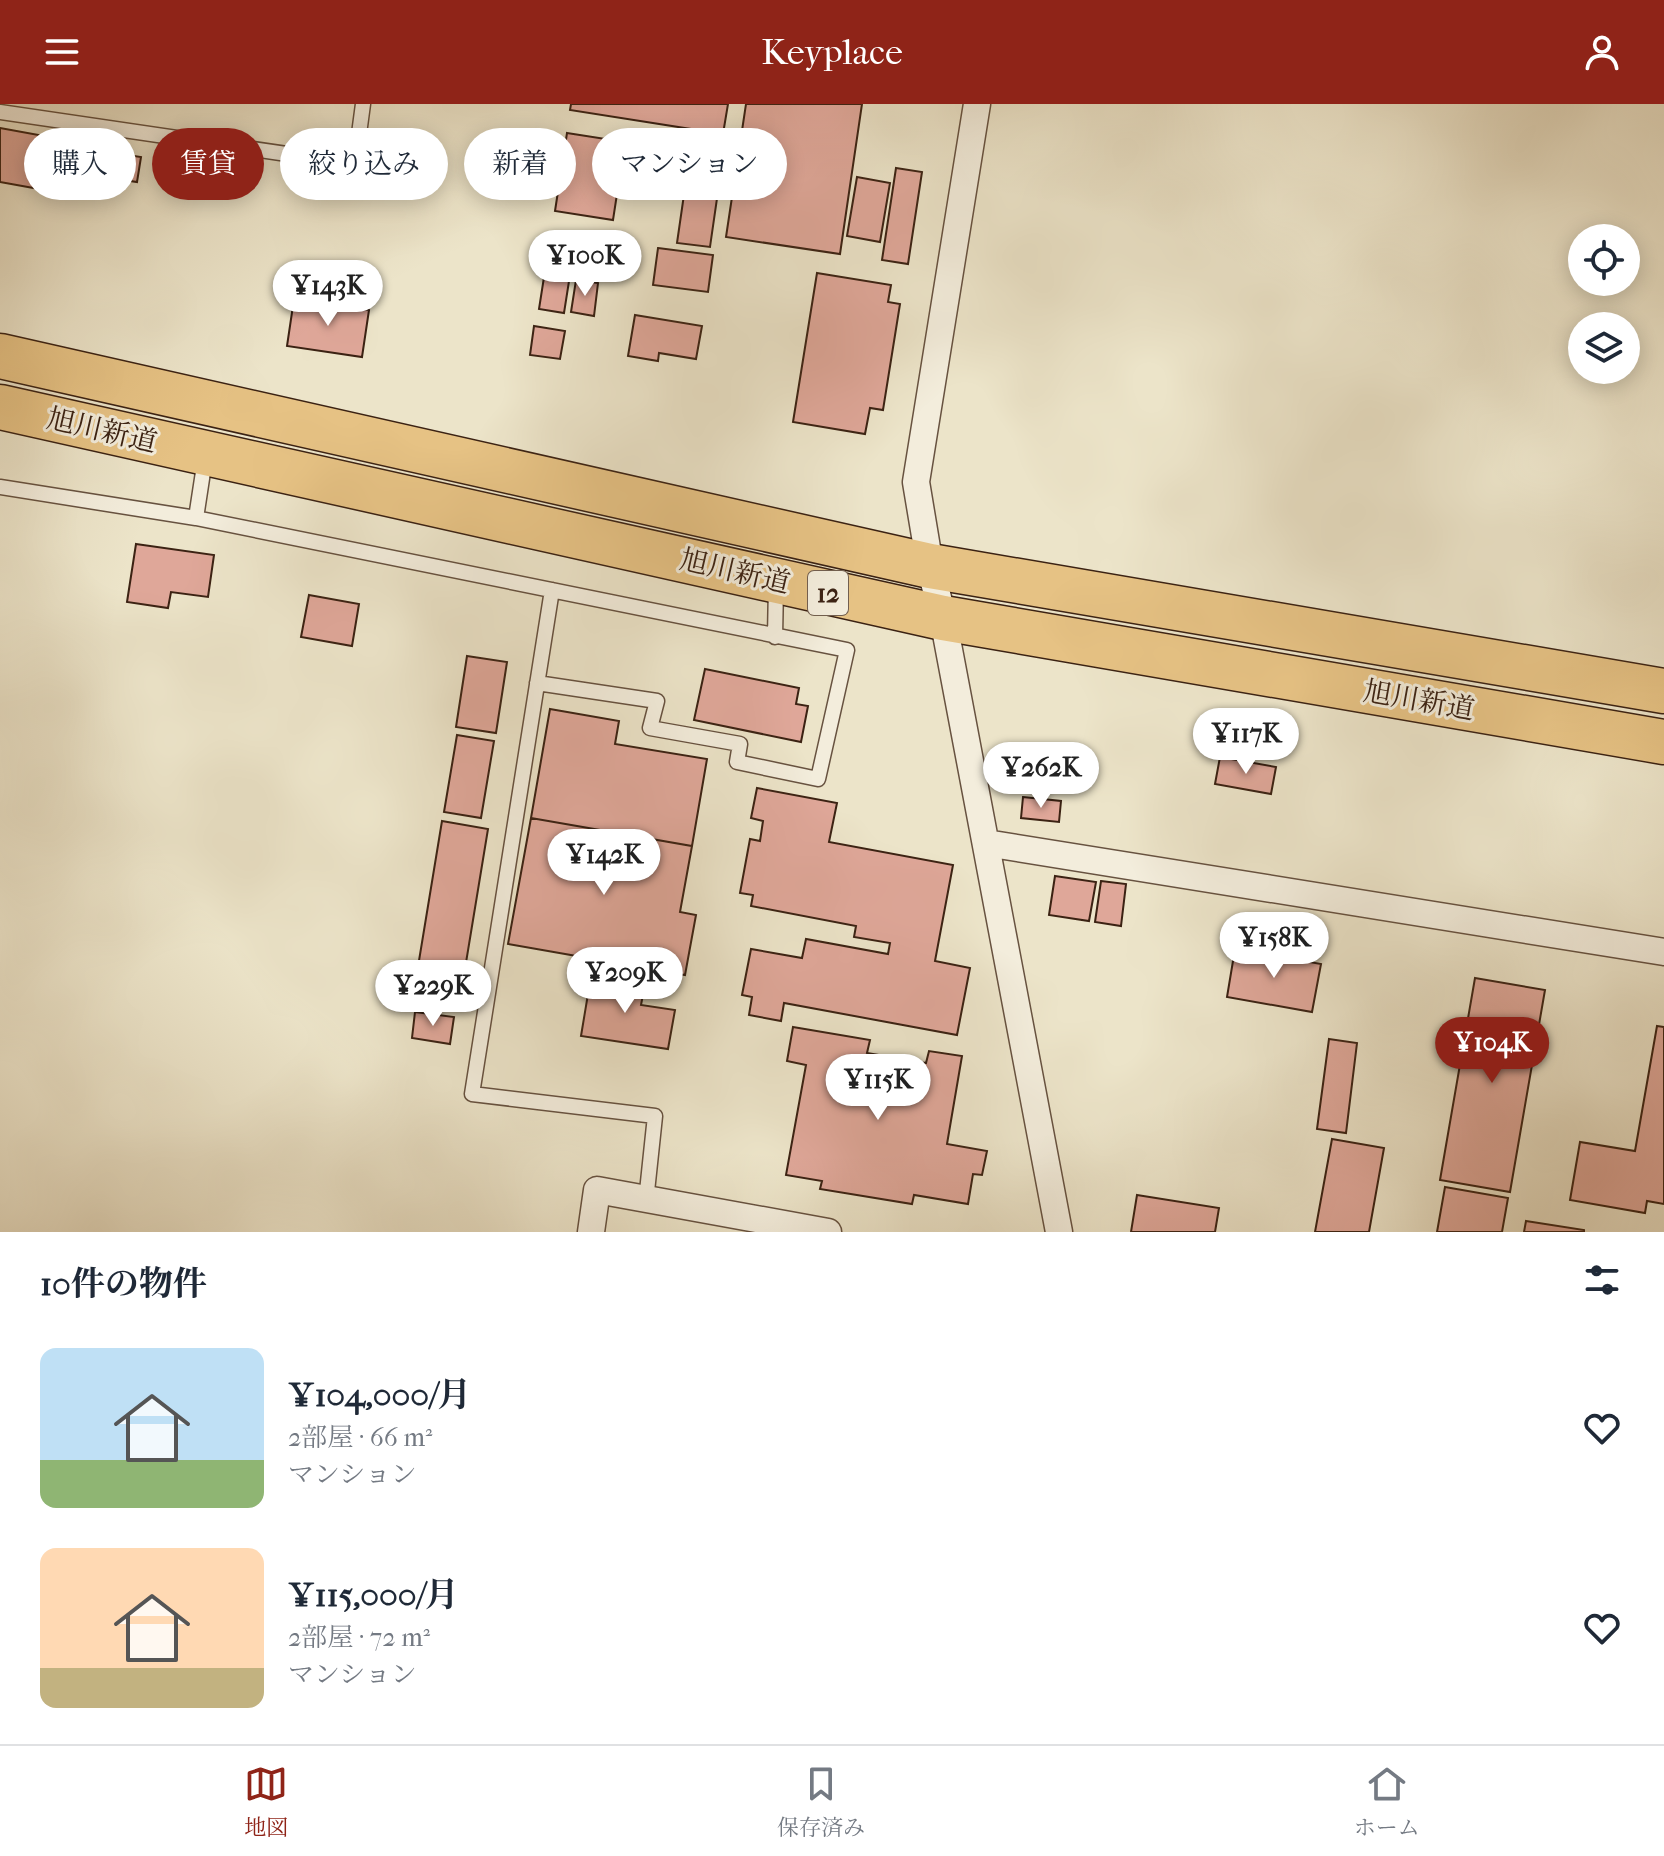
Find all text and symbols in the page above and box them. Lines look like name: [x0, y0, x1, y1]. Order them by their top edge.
icon: menu: [40, 30, 84, 74]
icon: person: [1580, 30, 1624, 74]
text: Keyplace: [761, 31, 903, 73]
chip: 購入: [24, 128, 136, 200]
chip: 賃貸: [152, 128, 264, 200]
chip: 絞り込み: [280, 128, 448, 200]
chip: 新着: [464, 128, 576, 200]
chip: マンション: [592, 128, 787, 200]
map controls: [1568, 224, 1640, 384]
button: locate: [1568, 224, 1640, 296]
pin: ¥100K: [529, 230, 641, 298]
text: ¥100K: [547, 240, 623, 271]
pin: ¥143K: [272, 260, 384, 328]
text: ¥143K: [291, 270, 365, 301]
button: layers: [1568, 312, 1640, 384]
street label: 旭川新道: [44, 401, 160, 459]
street label: 旭川新道: [677, 542, 793, 600]
road number: 12: [808, 571, 848, 615]
street label: 旭川新道: [1361, 674, 1477, 726]
pin: ¥117K: [1190, 708, 1302, 776]
text: ¥117K: [1211, 718, 1281, 749]
pin: ¥262K: [985, 742, 1097, 810]
text: ¥262K: [1001, 752, 1081, 783]
pin: ¥142K: [548, 829, 660, 897]
text: ¥142K: [565, 839, 643, 870]
pin: ¥158K: [1218, 912, 1330, 980]
text: ¥158K: [1238, 922, 1310, 953]
pin: ¥209K: [569, 947, 681, 1015]
text: ¥209K: [585, 957, 665, 988]
pin: ¥229K: [377, 960, 489, 1028]
text: ¥229K: [393, 970, 473, 1001]
pin: ¥104K: [1436, 1017, 1548, 1085]
text: ¥104K: [1453, 1027, 1531, 1058]
pin: ¥115K: [822, 1054, 934, 1122]
text: ¥115K: [844, 1064, 912, 1095]
icon: filters: [1580, 1258, 1624, 1302]
text: 10件の物件: [40, 1264, 207, 1304]
text: ¥104,000/月: [288, 1375, 471, 1415]
icon: home: [104, 1380, 200, 1476]
icon: heart: [1580, 1406, 1624, 1450]
text: 2部屋 · 66 m²: [288, 1422, 432, 1453]
text: マンション: [288, 1459, 417, 1490]
text: ¥115,000/月: [288, 1575, 459, 1615]
icon: home: [104, 1580, 200, 1676]
icon: heart: [1580, 1606, 1624, 1650]
text: 2部屋 · 72 m²: [288, 1622, 430, 1653]
text: マンション: [288, 1659, 417, 1690]
tab: 地図: [244, 1762, 288, 1841]
tab: 保存済み: [777, 1762, 865, 1841]
tab: ホーム: [1354, 1762, 1420, 1841]

